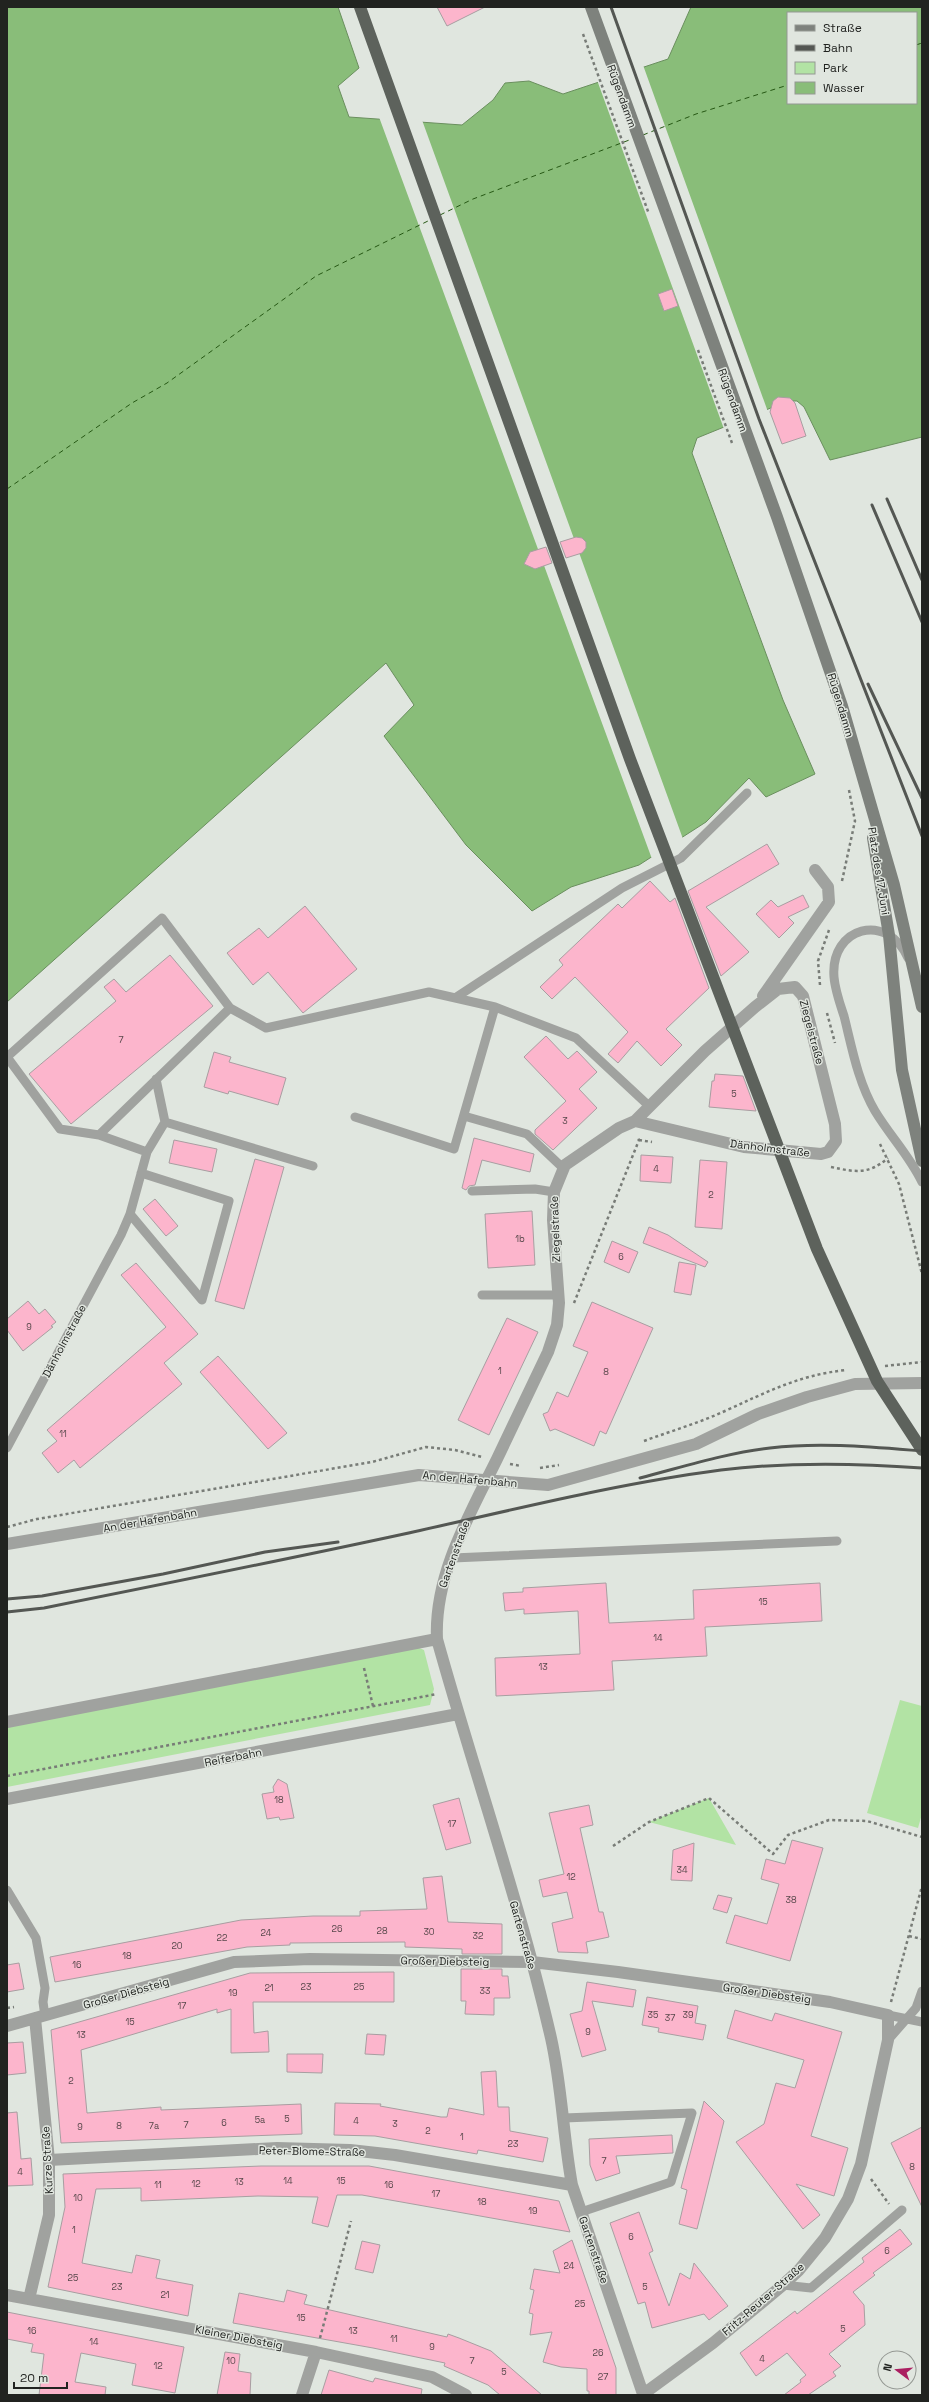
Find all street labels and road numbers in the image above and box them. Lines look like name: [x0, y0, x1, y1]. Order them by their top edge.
street label: Rügendamm: [604, 62, 640, 130]
street label: Rügendamm: [715, 366, 751, 434]
street label: Rügendamm: [825, 671, 857, 739]
street label: Platz des 17. Juni: [865, 826, 893, 916]
street label: Ziegelstraße: [797, 998, 827, 1066]
street label: Dänholmstraße: [729, 1136, 811, 1160]
street label: Ziegelstraße: [547, 1196, 563, 1262]
street label: Dänholmstraße: [39, 1302, 89, 1380]
street label: An der Hafenbahn: [422, 1468, 518, 1490]
street label: An der Hafenbahn: [102, 1505, 198, 1535]
street label: Gartenstraße: [435, 1519, 473, 1589]
street label: Reiferbahn: [203, 1745, 263, 1769]
street label: Gartenstraße: [507, 1899, 539, 1971]
street label: Großer Diebsteig: [400, 1953, 490, 1969]
street label: Großer Diebsteig: [81, 1974, 171, 2012]
street label: Großer Diebsteig: [722, 1980, 812, 2006]
street label: Kurze Straße: [38, 2126, 56, 2194]
street label: Peter-Blome-Straße: [259, 2143, 365, 2159]
street label: Gartenstraße: [576, 2214, 612, 2286]
street label: Fritz-Reuter-Straße: [719, 2260, 807, 2338]
street label: Kleiner Diebsteig: [194, 2322, 284, 2352]

